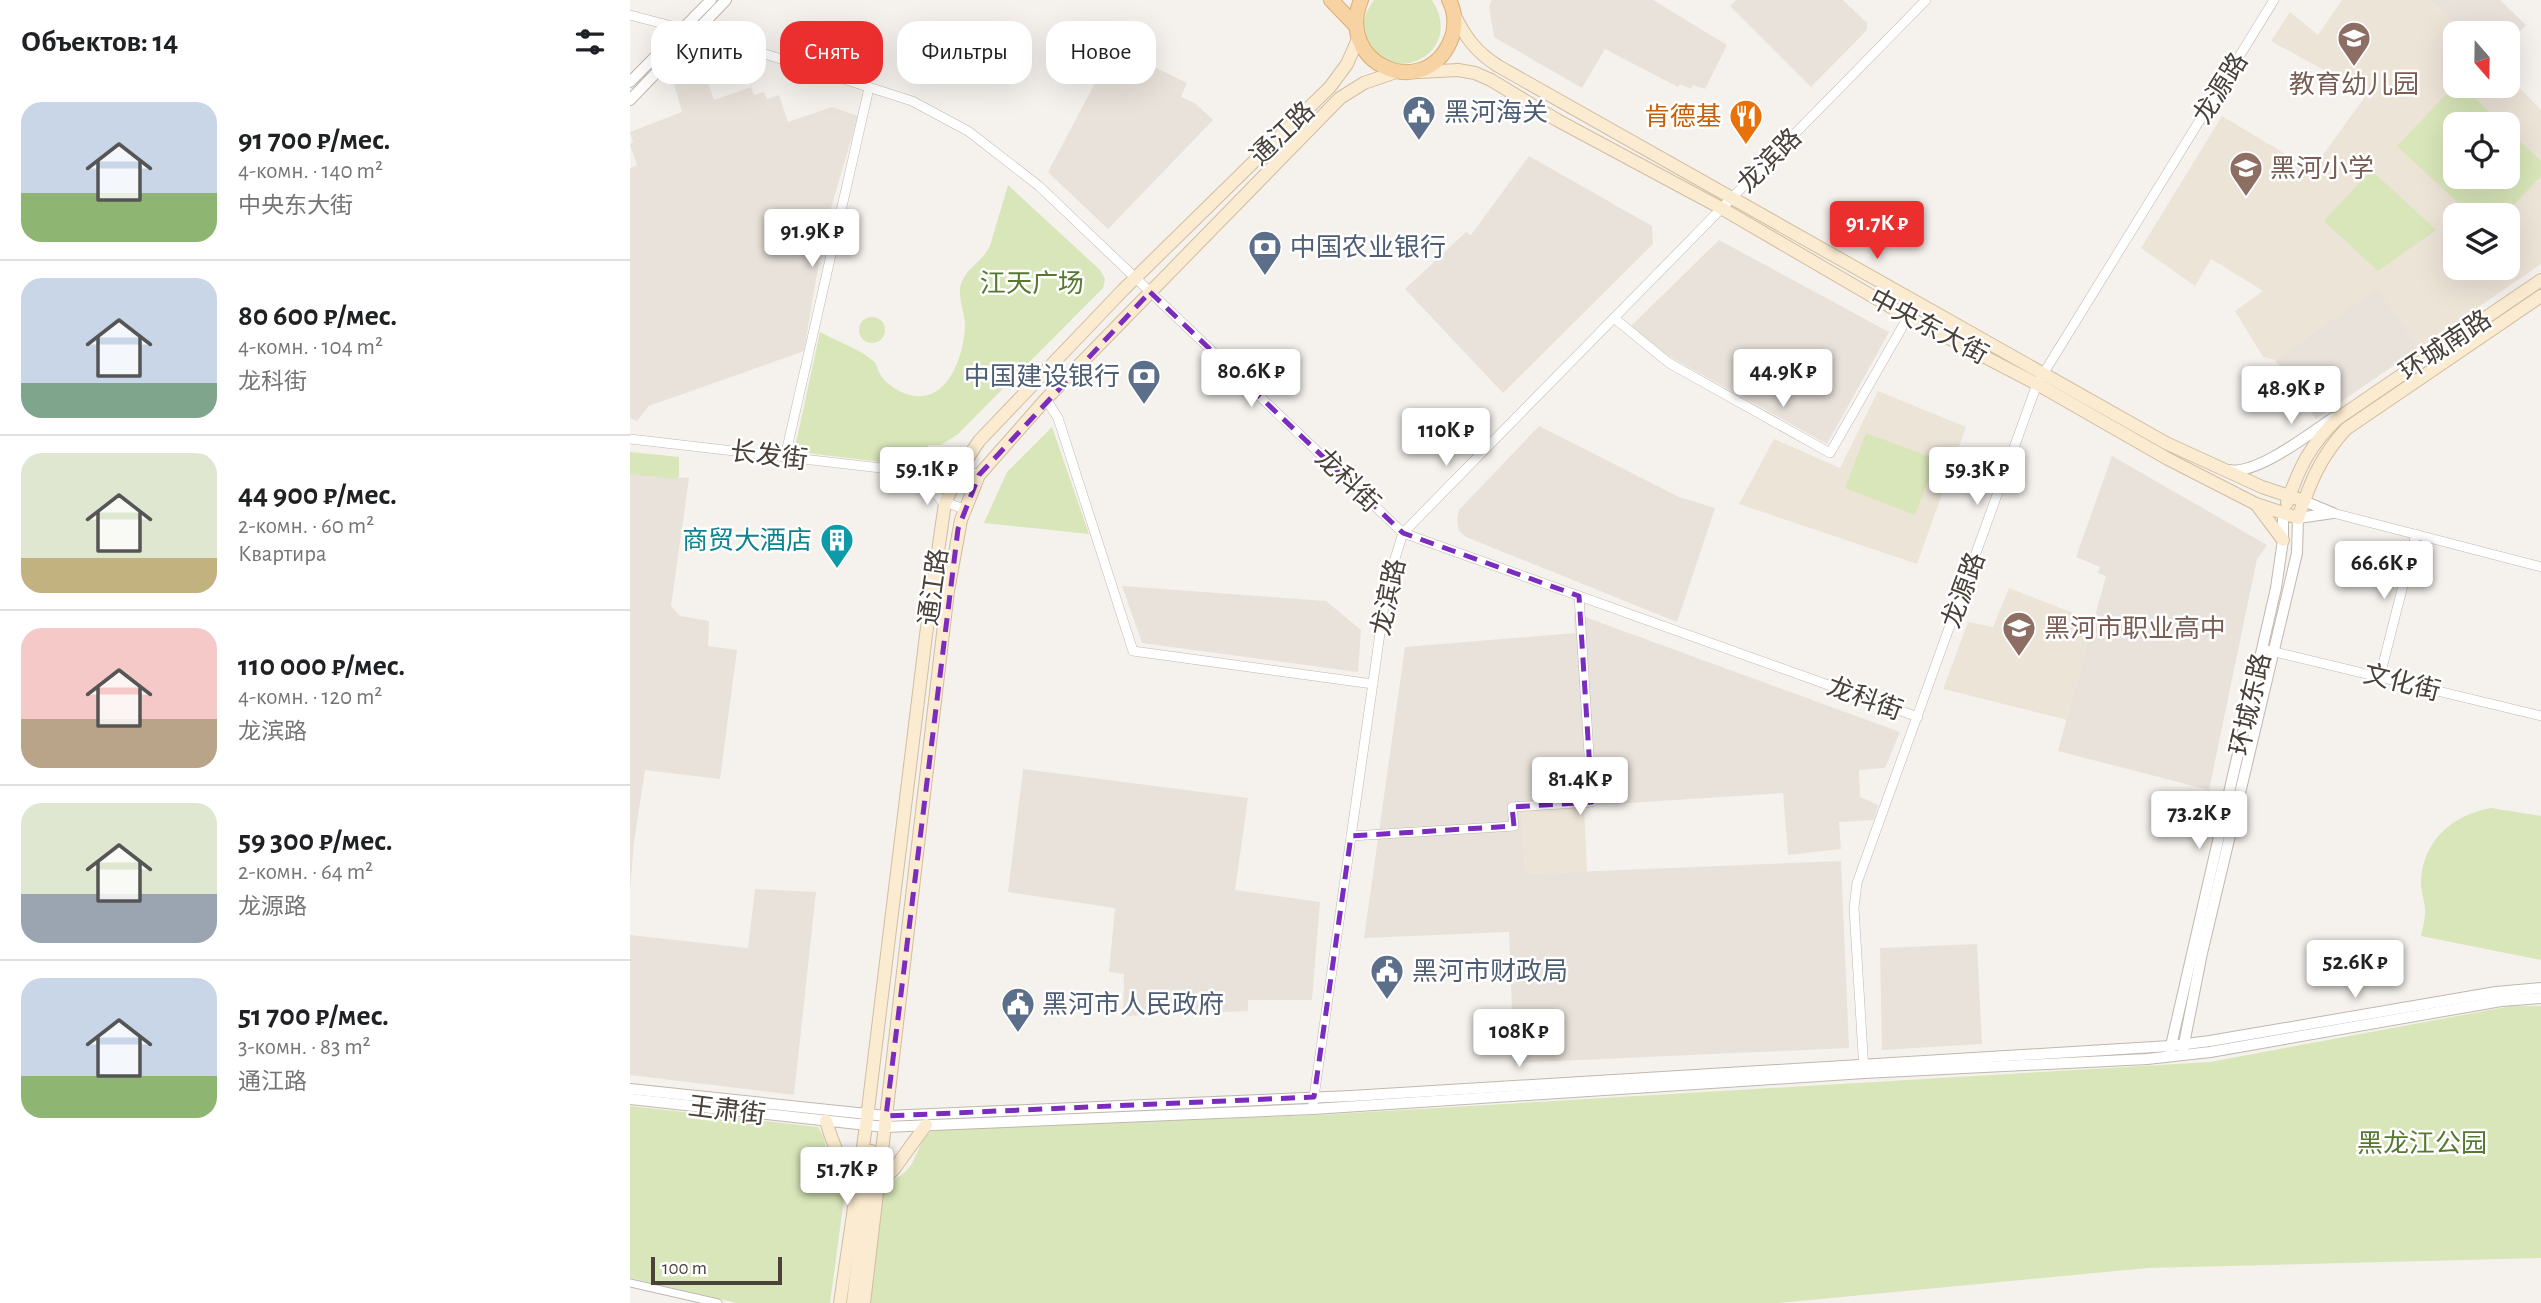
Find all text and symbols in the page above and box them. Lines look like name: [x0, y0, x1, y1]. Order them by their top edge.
school or university icon: 教育幼儿园: [2335, 19, 2373, 68]
chip: Купить: [651, 21, 766, 84]
chip: Снять: [780, 21, 883, 84]
chip: Фильтры: [897, 21, 1032, 84]
chip: Новое: [1046, 21, 1156, 84]
north arrow: [2443, 21, 2520, 98]
map controls: [2443, 21, 2520, 280]
icon: filters: [571, 23, 609, 61]
text: Объектов: 14: [21, 27, 178, 57]
street label: 龙源路: [2187, 48, 2253, 128]
place label: 教育幼儿园: [2289, 71, 2419, 98]
public building icon: 黑河海关: [1400, 93, 1438, 142]
street label: 通江路: [1245, 97, 1320, 170]
restaurant icon: 肯德基: [1727, 97, 1765, 146]
place label: 黑河海关: [1444, 99, 1548, 126]
place label: 肯德基: [1644, 102, 1722, 130]
button: locate: [2443, 112, 2520, 189]
street label: 龙滨路: [1732, 123, 1806, 197]
text: 91 700 ₽/мес.: [238, 125, 390, 155]
icon: home: [77, 130, 161, 214]
school or university icon: 黑河小学: [2227, 149, 2265, 198]
place label: 黑河小学: [2270, 154, 2374, 182]
text: 4-комн. · 140 m²: [238, 160, 383, 183]
text: 中央东大街: [238, 195, 353, 218]
pin: 91.7K ₽: [1812, 202, 1942, 261]
button: layers: [2443, 203, 2520, 280]
pin: 91.9K ₽: [747, 210, 877, 269]
text: 91.7K ₽: [1846, 212, 1908, 235]
text: 91.9K ₽: [780, 220, 844, 243]
bank icon: 中国农业银行: [1246, 228, 1284, 277]
place label: 中国农业银行: [1290, 233, 1446, 261]
park label: 江天广场: [980, 270, 1084, 297]
street label: 中央东大街: [1865, 284, 1993, 369]
text: 80 600 ₽/мес.: [238, 301, 397, 331]
street label: 环城南路: [2395, 305, 2496, 386]
icon: home: [77, 306, 161, 390]
text: 4-комн. · 104 m²: [238, 336, 383, 359]
pin: 80.6K ₽: [1186, 350, 1316, 409]
pin: 44.9K ₽: [1718, 350, 1848, 409]
bank icon: 中国建设银行: [1125, 357, 1163, 406]
text: 80.6K ₽: [1217, 360, 1285, 383]
text: 44.9K ₽: [1749, 360, 1817, 383]
place label: 中国建设银行: [964, 363, 1120, 390]
pin: 48.9K ₽: [2226, 366, 2356, 426]
text: 龙科街: [238, 371, 307, 394]
text: 48.9K ₽: [2258, 377, 2324, 400]
pin: 110K ₽: [1389, 408, 1503, 468]
text: 110K ₽: [1418, 419, 1474, 442]
street label: 长发街: [729, 437, 809, 474]
street label: 龙科街: [1310, 443, 1386, 517]
pin: 59.1K ₽: [862, 448, 992, 507]
pin: 59.3K ₽: [1912, 448, 2042, 507]
text: 59.1K ₽: [896, 458, 958, 481]
text: 59.3K ₽: [1945, 458, 2009, 481]
text: 44 900 ₽/мес.: [238, 480, 397, 510]
icon: home: [77, 481, 161, 565]
text: 2-комн. · 60 m²: [238, 515, 374, 538]
building icon: 商贸大酒店: [818, 521, 856, 570]
place label: 商贸大酒店: [682, 527, 812, 554]
pin: 66.6K ₽: [2319, 542, 2449, 601]
text: Квартира: [238, 543, 326, 566]
street label: 通江路: [915, 547, 952, 628]
street label: 龙源路: [1937, 549, 1989, 631]
text: 66.6K ₽: [2351, 552, 2417, 575]
street label: 龙滨路: [1366, 556, 1410, 638]
school or university icon: 黑河市职业高中: [2000, 609, 2038, 658]
place label: 黑河市职业高中: [2044, 614, 2226, 642]
street label: 环城东路: [2226, 650, 2275, 758]
text: 110 000 ₽/мес.: [238, 651, 405, 681]
icon: home: [77, 656, 161, 740]
street label: 文化街: [2361, 660, 2443, 705]
street label: 龙科街: [1824, 672, 1906, 724]
text: 4-комн. · 120 m²: [238, 686, 382, 709]
text: 龙滨路: [238, 721, 307, 744]
pin: 81.4K ₽: [1515, 758, 1645, 817]
text: 81.4K ₽: [1548, 768, 1612, 791]
pin: 73.2K ₽: [2134, 792, 2264, 851]
text: 73.2K ₽: [2167, 802, 2231, 825]
text: 59 300 ₽/мес.: [238, 826, 393, 856]
icon: home: [77, 831, 161, 915]
text: 2-комн. · 64 m²: [238, 861, 373, 884]
text: 龙源路: [238, 896, 307, 919]
pin: 52.6K ₽: [2290, 940, 2420, 1000]
text: 52.6K ₽: [2323, 951, 2387, 974]
public building icon: 黑河市财政局: [1368, 952, 1406, 1001]
place label: 黑河市财政局: [1412, 957, 1568, 985]
public building icon: 黑河市人民政府: [999, 985, 1037, 1034]
place label: 黑河市人民政府: [1042, 990, 1224, 1018]
text: 51 700 ₽/мес.: [238, 1001, 389, 1031]
icon: home: [77, 1006, 161, 1090]
pin: 108K ₽: [1462, 1010, 1576, 1069]
text: 108K ₽: [1489, 1020, 1549, 1043]
text: 3-комн. · 83 m²: [238, 1036, 371, 1059]
text: 通江路: [238, 1071, 307, 1094]
street label: 王肃街: [687, 1092, 767, 1129]
park label: 黑龙江公园: [2357, 1129, 2487, 1157]
pin: 51.7K ₽: [782, 1148, 912, 1207]
text: 51.7K ₽: [816, 1158, 878, 1181]
scale bar: [651, 1254, 782, 1286]
text: 100 m: [662, 1259, 707, 1278]

